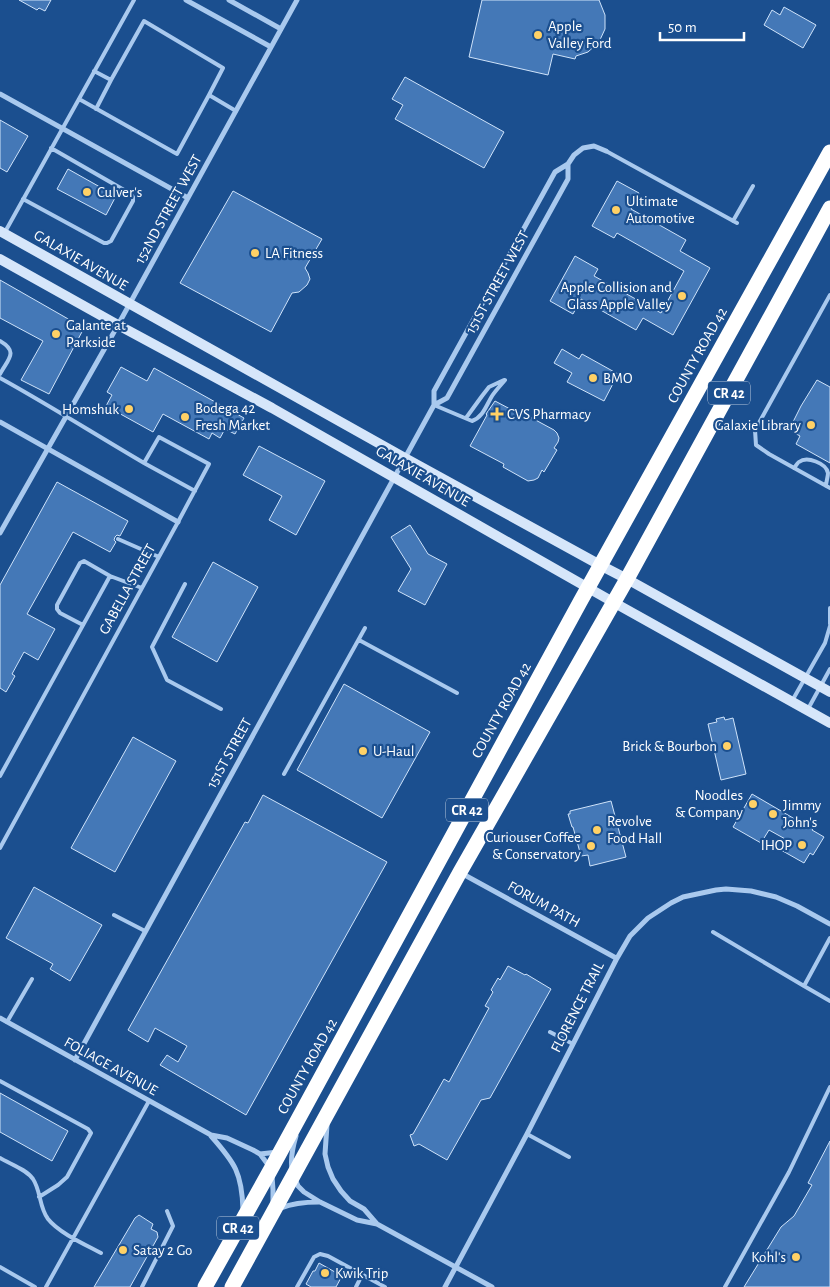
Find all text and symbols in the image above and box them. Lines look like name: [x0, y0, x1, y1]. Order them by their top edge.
scale bar: [660, 10, 744, 42]
place label: Apple Valley Ford: [548, 19, 612, 51]
text: 50 m: [668, 20, 697, 35]
marker: Apple Valley Ford: [532, 29, 544, 41]
street label: 152ND STREET WEST: [132, 152, 205, 266]
place label: Culver's: [97, 185, 142, 200]
marker: Culver's: [81, 186, 93, 198]
place label: Ultimate Automotive: [626, 194, 695, 226]
marker: Ultimate Automotive: [610, 204, 622, 216]
street label: GALAXIE AVENUE: [31, 227, 130, 293]
street label: 151ST STREET WEST: [463, 228, 532, 336]
place label: LA Fitness: [265, 246, 323, 261]
marker: LA Fitness: [249, 247, 261, 259]
place label: Apple Collision and Glass Apple Valley: [560, 280, 673, 312]
marker: Apple Collision and Glass Apple Valley: [676, 290, 688, 302]
street label: COUNTY ROAD 42: [665, 305, 730, 406]
place label: Galante at Parkside: [66, 318, 126, 350]
marker: Galante at Parkside: [50, 328, 62, 340]
place label: BMO: [603, 371, 632, 386]
marker: BMO: [587, 372, 599, 384]
road number: CR 42: [708, 382, 750, 404]
place label: Bodega 42 Fresh Market: [195, 401, 270, 433]
place label: Homshuk: [62, 402, 119, 417]
marker: Homshuk: [123, 403, 135, 415]
place label: CVS Pharmacy: [507, 407, 592, 422]
marker: CVS Pharmacy: [491, 408, 503, 420]
marker: Bodega 42 Fresh Market: [179, 411, 191, 423]
place label: Galaxie Library: [715, 418, 802, 433]
marker: Galaxie Library: [805, 419, 817, 431]
street label: GALAXIE AVENUE: [373, 443, 472, 509]
street label: GABELLA STREET: [96, 541, 159, 637]
street label: COUNTY ROAD 42: [469, 660, 534, 761]
street label: 151ST STREET: [204, 715, 255, 791]
place label: Brick & Bourbon: [622, 739, 717, 754]
marker: Brick & Bourbon: [721, 740, 733, 752]
place label: U-Haul: [373, 744, 414, 759]
marker: U-Haul: [357, 745, 369, 757]
place label: Noodles & Company: [675, 788, 744, 820]
road number: CR 42: [446, 798, 488, 822]
marker: Noodles & Company: [747, 798, 759, 810]
place label: Jimmy John's: [783, 798, 822, 830]
marker: Jimmy John's: [767, 808, 779, 820]
place label: Revolve Food Hall: [607, 814, 662, 846]
marker: Revolve Food Hall: [591, 824, 603, 836]
place label: Curiouser Coffee & Conservatory: [485, 830, 582, 862]
place label: IHOP: [761, 838, 792, 853]
marker: IHOP: [796, 839, 808, 851]
marker: Curiouser Coffee & Conservatory: [585, 840, 597, 852]
street label: FORUM PATH: [505, 878, 582, 930]
street label: FLORENCE TRAIL: [548, 959, 607, 1055]
street label: COUNTY ROAD 42: [275, 1016, 340, 1117]
street label: FOLIAGE AVENUE: [61, 1035, 160, 1098]
road number: CR 42: [217, 1216, 259, 1240]
place label: Satay 2 Go: [133, 1243, 192, 1258]
marker: Satay 2 Go: [117, 1244, 129, 1256]
place label: Kohl's: [751, 1250, 786, 1265]
marker: Kohl's: [790, 1251, 802, 1263]
place label: Kwik Trip: [335, 1266, 388, 1281]
marker: Kwik Trip: [319, 1267, 331, 1279]

